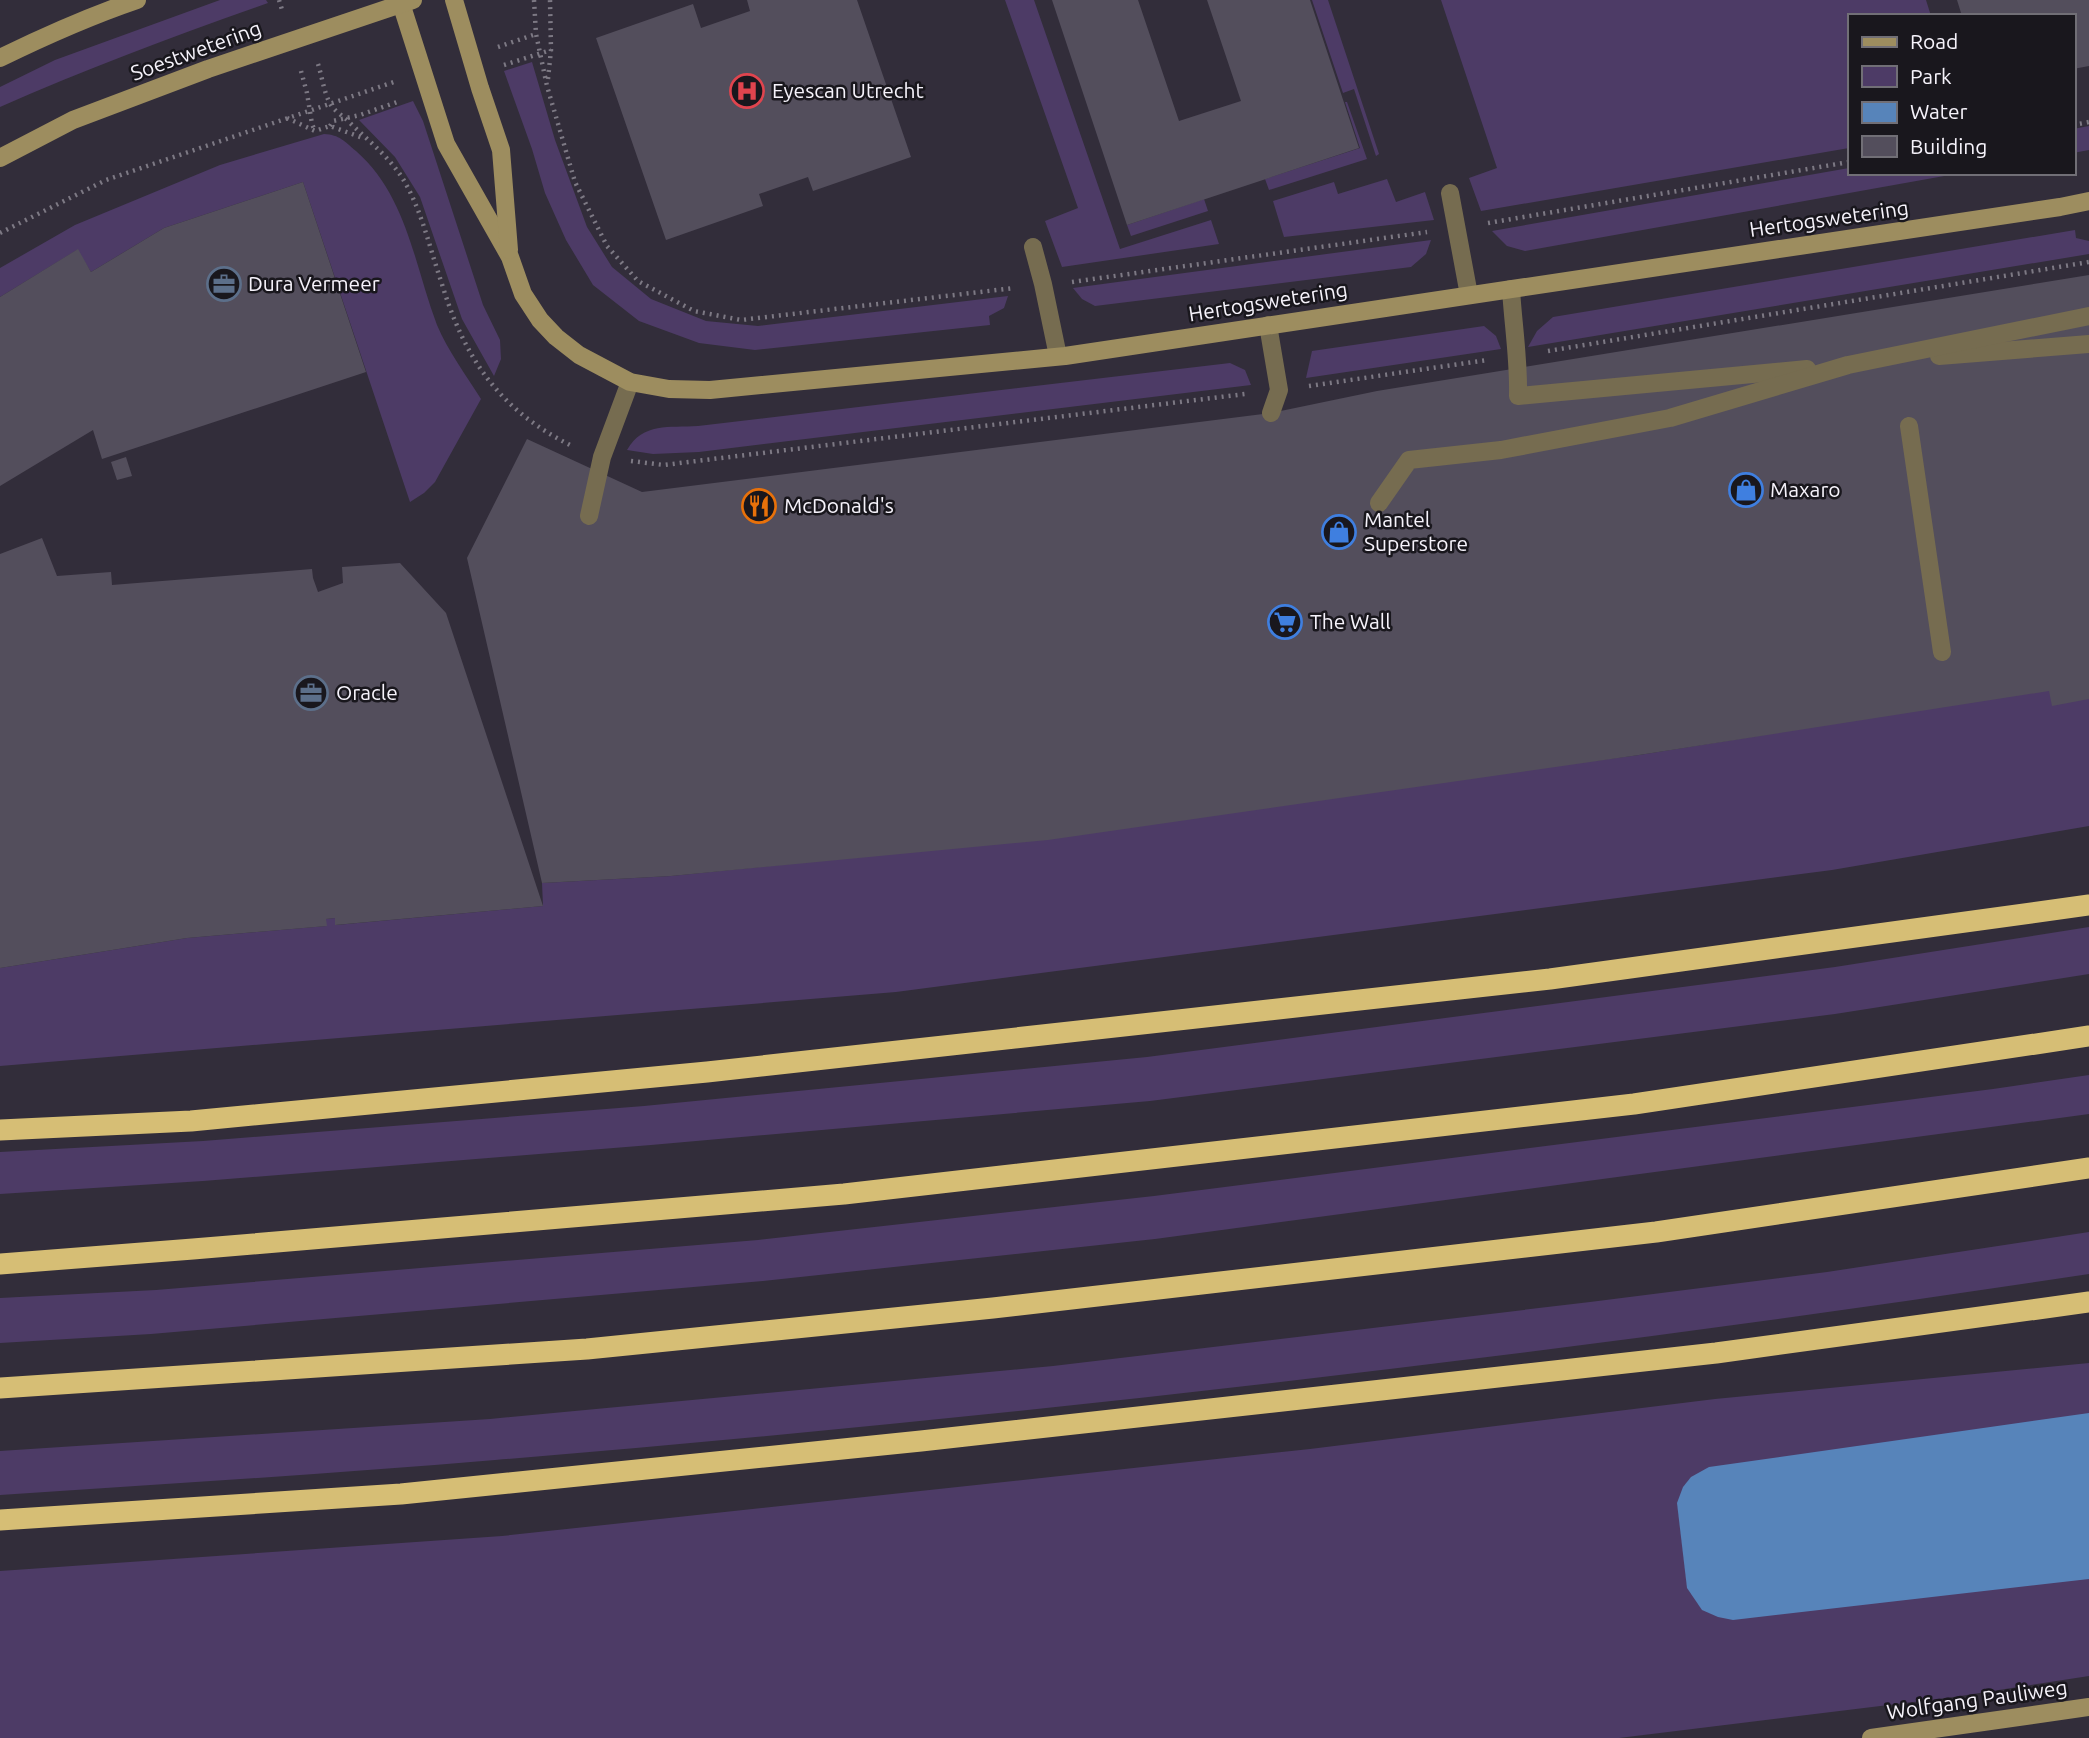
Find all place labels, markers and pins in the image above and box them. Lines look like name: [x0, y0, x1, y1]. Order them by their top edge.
hospital icon: Eyescan Utrecht: [728, 72, 766, 110]
place label: Eyescan Utrecht: [772, 78, 924, 102]
office icon: Dura Vermeer: [205, 265, 243, 303]
place label: Dura Vermeer: [248, 271, 380, 295]
shop icon: Maxaro: [1727, 471, 1765, 509]
place label: Maxaro: [1770, 477, 1841, 501]
restaurant icon: McDonald's: [740, 487, 778, 525]
place label: McDonald's: [784, 493, 894, 517]
place label: Mantel Superstore: [1364, 507, 1468, 555]
shop icon: Mantel Superstore: [1320, 513, 1358, 551]
supermarket icon: The Wall: [1266, 603, 1304, 641]
place label: The Wall: [1310, 609, 1391, 633]
office icon: Oracle: [292, 674, 330, 712]
place label: Oracle: [336, 680, 398, 704]

